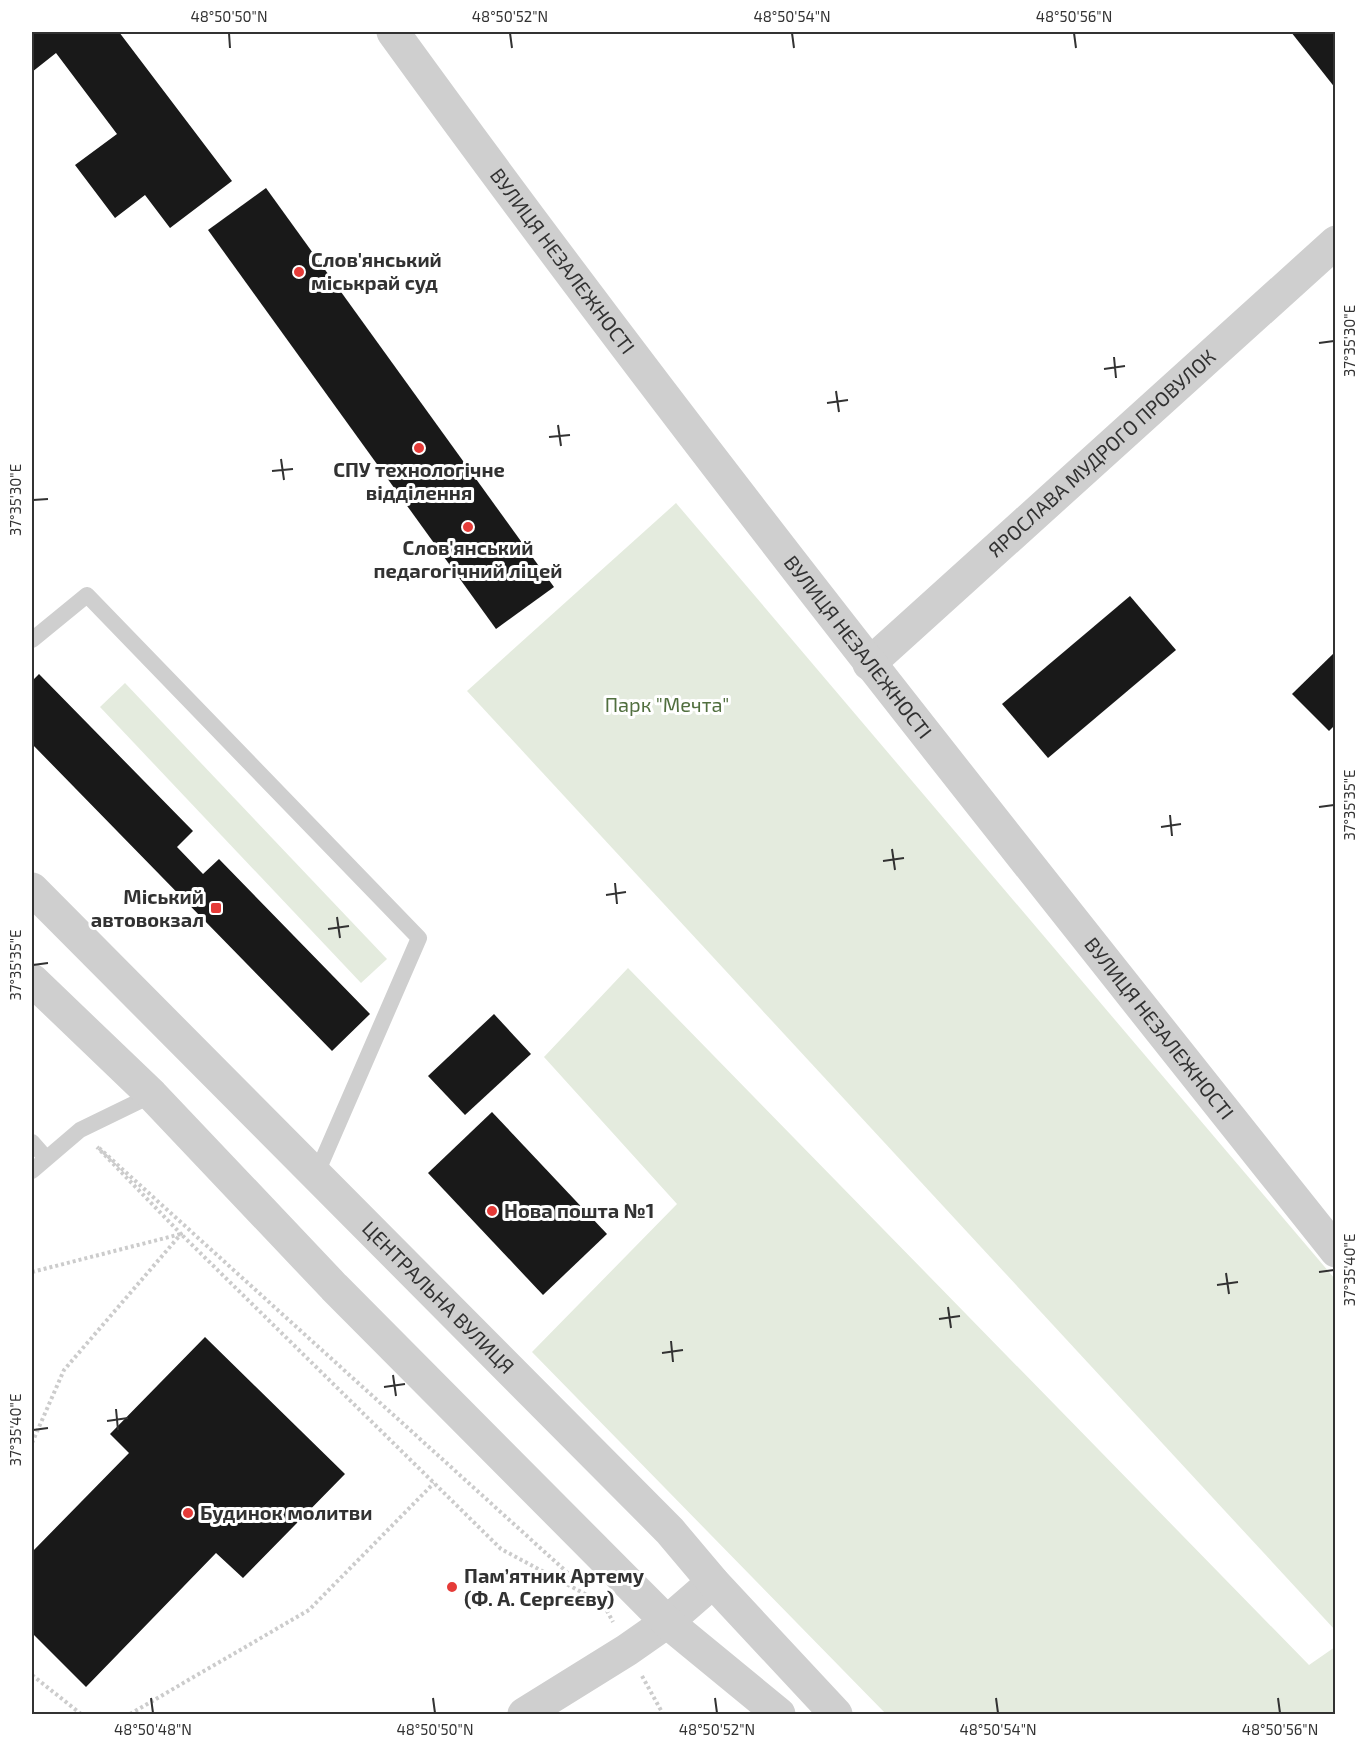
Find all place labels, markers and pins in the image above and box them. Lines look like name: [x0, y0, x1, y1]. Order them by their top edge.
place label: Слов'янський міськрай суд: [311, 247, 442, 294]
marker: Слов'янський міськрай суд: [292, 265, 306, 279]
marker: СПУ технологічне відділення: [412, 441, 426, 455]
place label: СПУ технологічне відділення: [333, 457, 505, 504]
marker: Слов'янський педагогічний ліцей: [461, 520, 475, 534]
place label: Слов'янський педагогічний ліцей: [374, 535, 562, 582]
place label: Міський автовокзал: [91, 884, 204, 931]
marker: Міський автовокзал: [209, 901, 223, 915]
place label: Нова пошта №1: [504, 1198, 654, 1222]
marker: Нова пошта №1: [485, 1204, 499, 1218]
place label: Будинок молитви: [200, 1500, 373, 1524]
marker: Будинок молитви: [181, 1506, 195, 1520]
place label: Пам’ятник Артему (Ф. А. Сергєєву): [464, 1563, 645, 1610]
marker: Пам’ятник Артему (Ф. А. Сергєєву): [445, 1580, 459, 1594]

